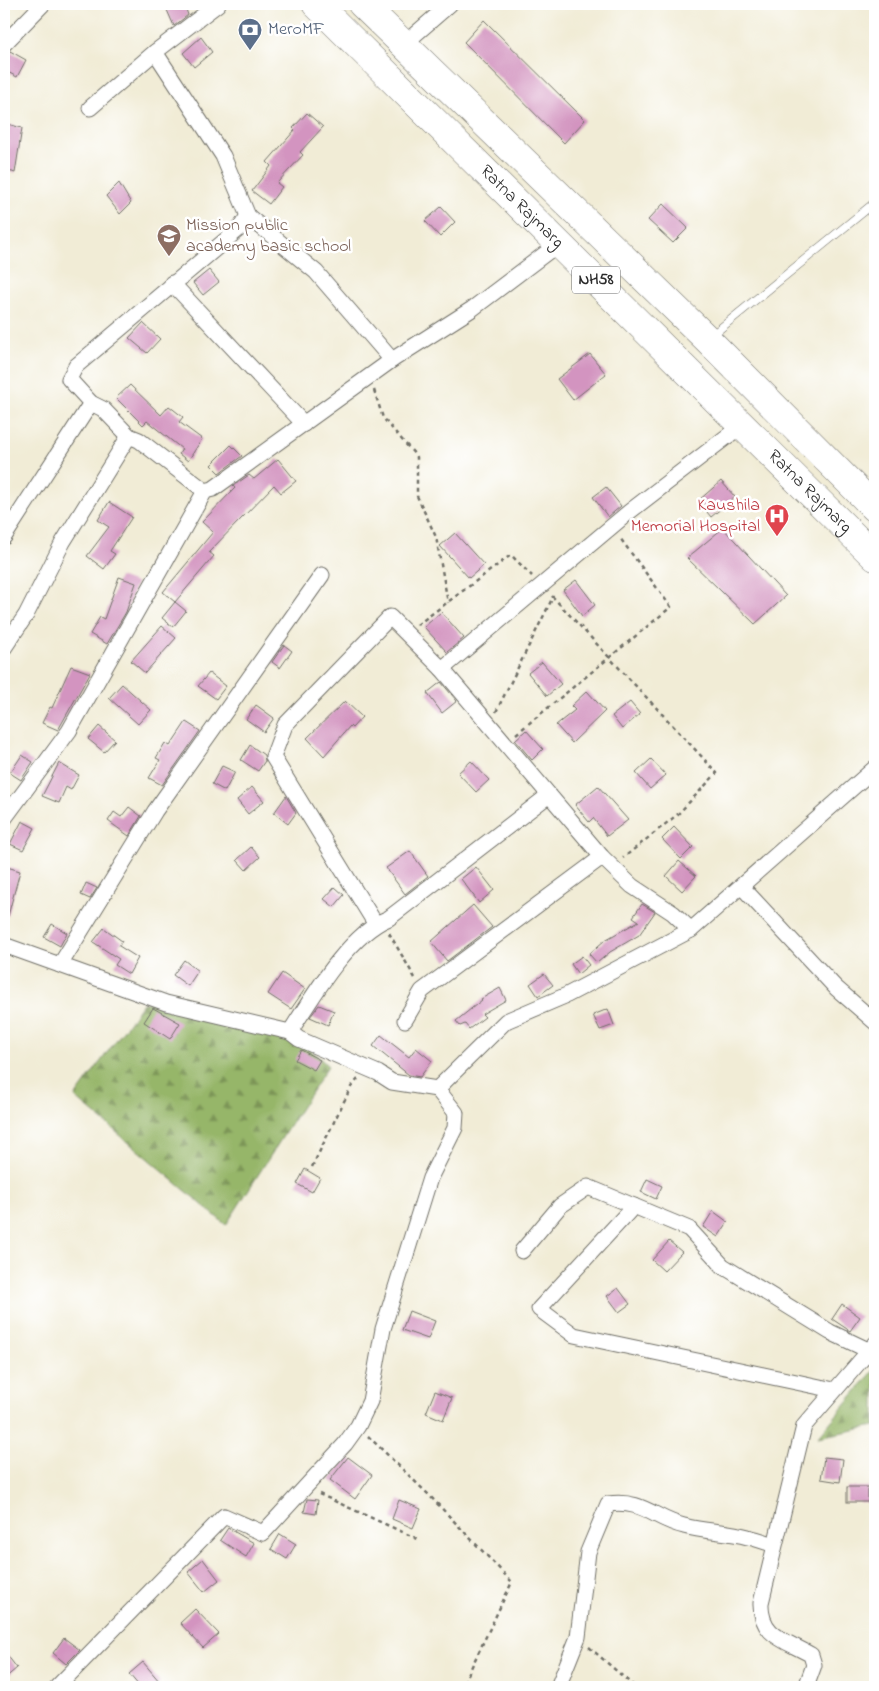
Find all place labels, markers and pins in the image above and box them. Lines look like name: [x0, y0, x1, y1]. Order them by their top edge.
bank icon: MeroMF: [237, 17, 263, 51]
place label: MeroMF: [268, 17, 325, 43]
place label: Mission public academy basic school: [186, 213, 351, 260]
school or university icon: Mission public academy basic school: [156, 223, 182, 257]
place label: Kaushila Memorial Hospital: [631, 493, 760, 540]
hospital icon: Kaushila Memorial Hospital: [764, 503, 790, 537]

